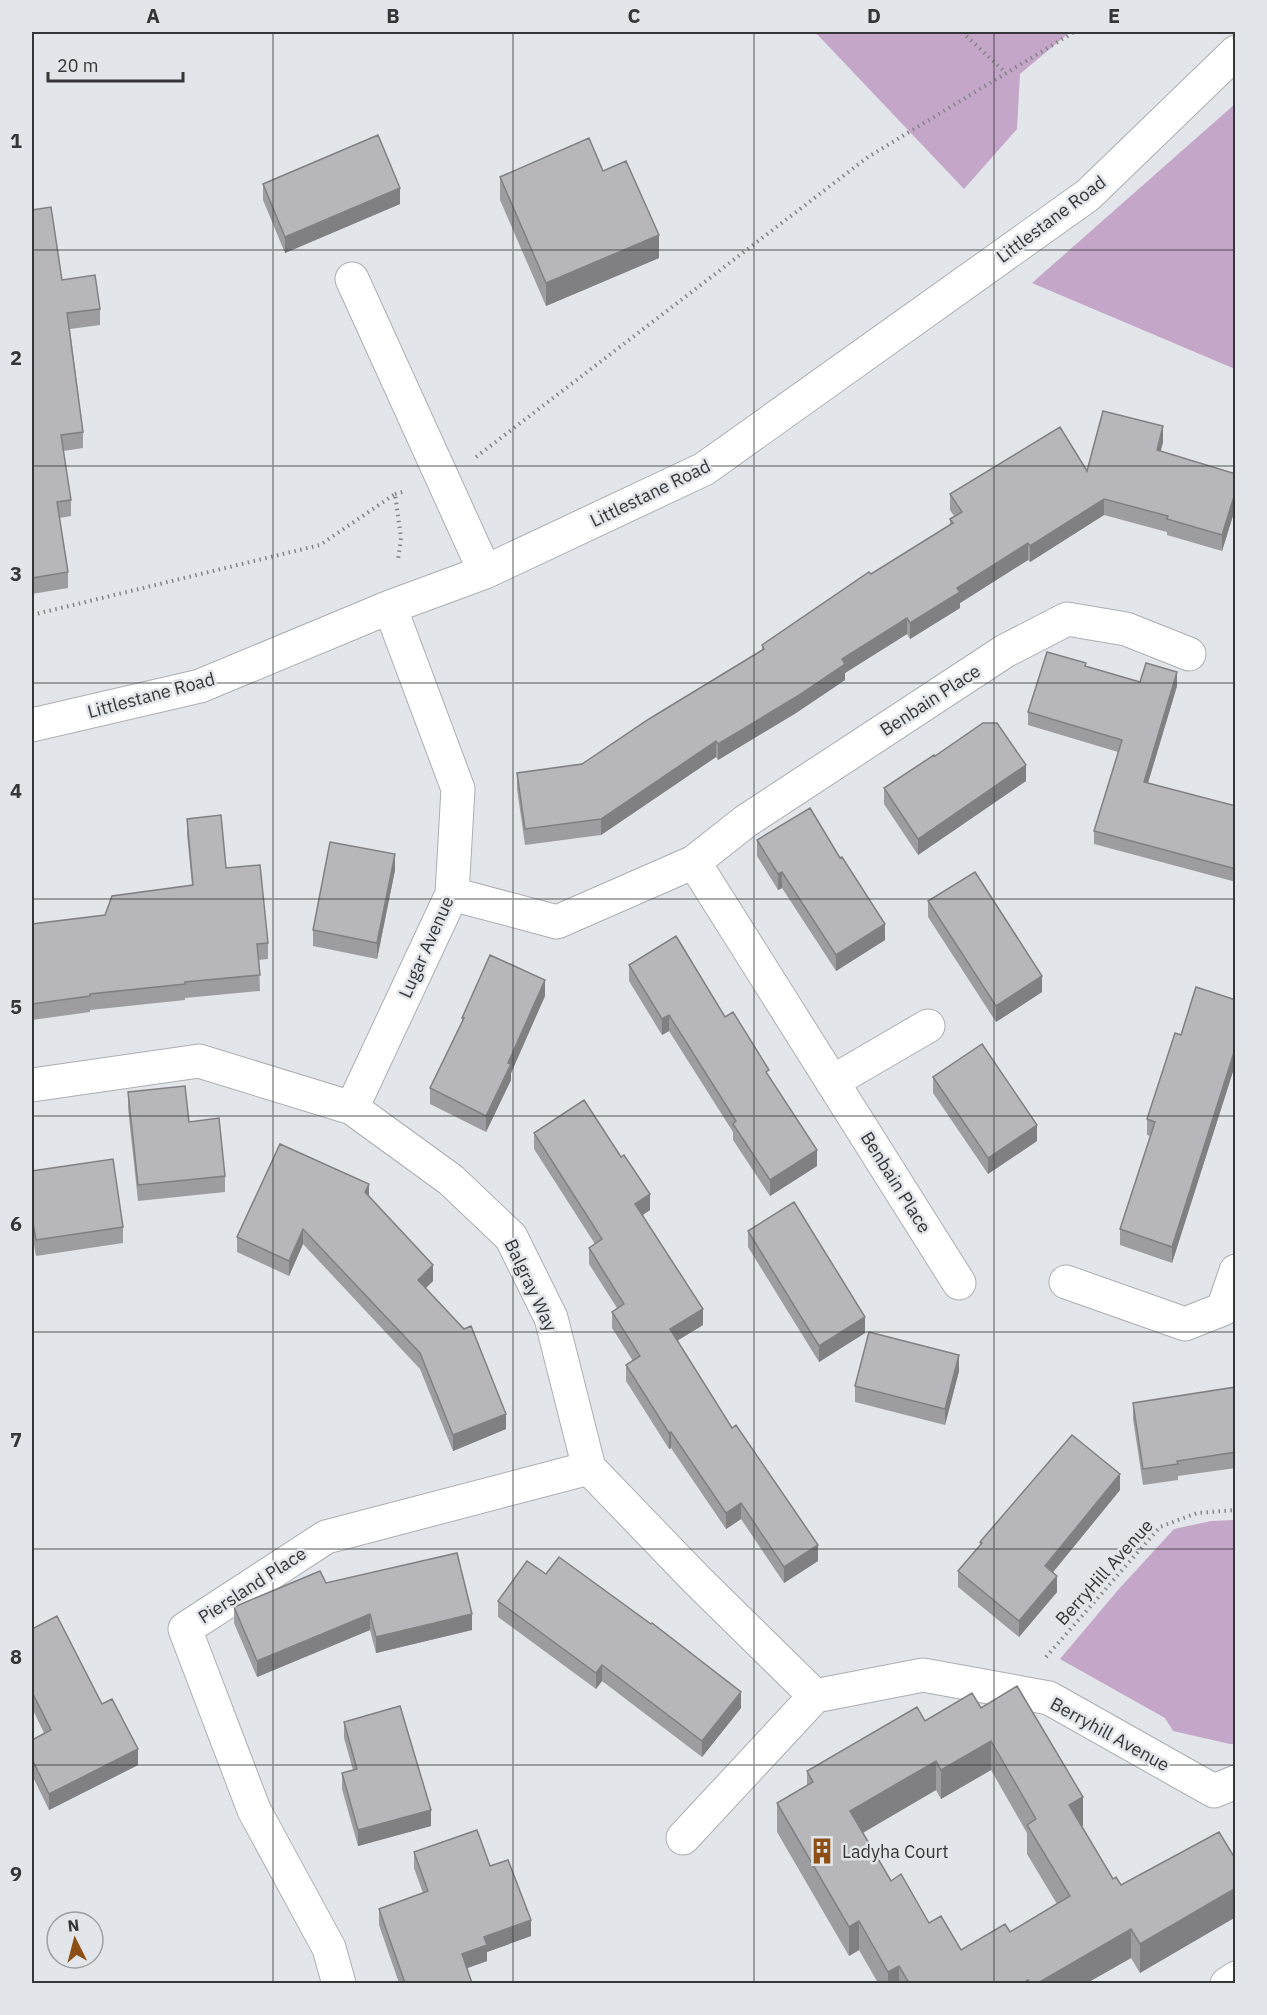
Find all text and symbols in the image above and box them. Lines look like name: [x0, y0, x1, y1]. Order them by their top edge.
text: A: [146, 2, 160, 29]
text: B: [386, 2, 400, 29]
text: C: [627, 2, 641, 29]
text: D: [867, 2, 881, 29]
text: E: [1108, 2, 1120, 29]
scale bar: [48, 45, 183, 83]
text: 20 m: [57, 54, 99, 77]
text: 1: [10, 127, 22, 154]
street label: Littlestane Road: [992, 170, 1110, 268]
text: 2: [10, 344, 22, 371]
street label: Littlestane Road: [586, 454, 714, 532]
text: 3: [10, 560, 22, 587]
street label: Benbain Place: [875, 659, 985, 741]
street label: Littlestane Road: [85, 667, 217, 723]
text: 4: [10, 777, 22, 804]
street label: Lugar Avenue: [393, 892, 459, 1002]
text: 5: [10, 993, 22, 1020]
street label: Benbain Place: [856, 1127, 936, 1237]
text: 6: [10, 1210, 22, 1237]
street label: Balgray Way: [500, 1235, 562, 1335]
text: 7: [10, 1426, 22, 1453]
street label: BerryHill Avenue: [1050, 1514, 1158, 1630]
street label: Piersland Place: [194, 1541, 310, 1629]
text: 8: [10, 1643, 22, 1670]
street label: Berryhill Avenue: [1046, 1692, 1174, 1776]
building icon: Ladyha Court: [807, 1836, 837, 1866]
place label: Ladyha Court: [842, 1840, 949, 1863]
text: 9: [10, 1860, 22, 1887]
north arrow: [45, 1910, 105, 1970]
text: N: [67, 1915, 80, 1936]

